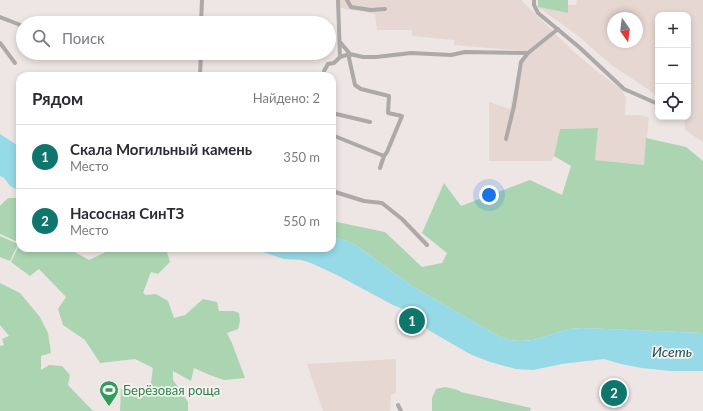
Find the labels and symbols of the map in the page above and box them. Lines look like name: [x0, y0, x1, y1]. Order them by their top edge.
north arrow: [607, 12, 643, 48]
your location: [479, 185, 499, 205]
pin: 1: [399, 306, 425, 336]
water label: Исеть: [652, 343, 692, 360]
pin: 2: [601, 378, 627, 408]
sports icon: Берёзовая роща: [98, 379, 120, 407]
place label: Берёзовая роща: [123, 382, 220, 398]

